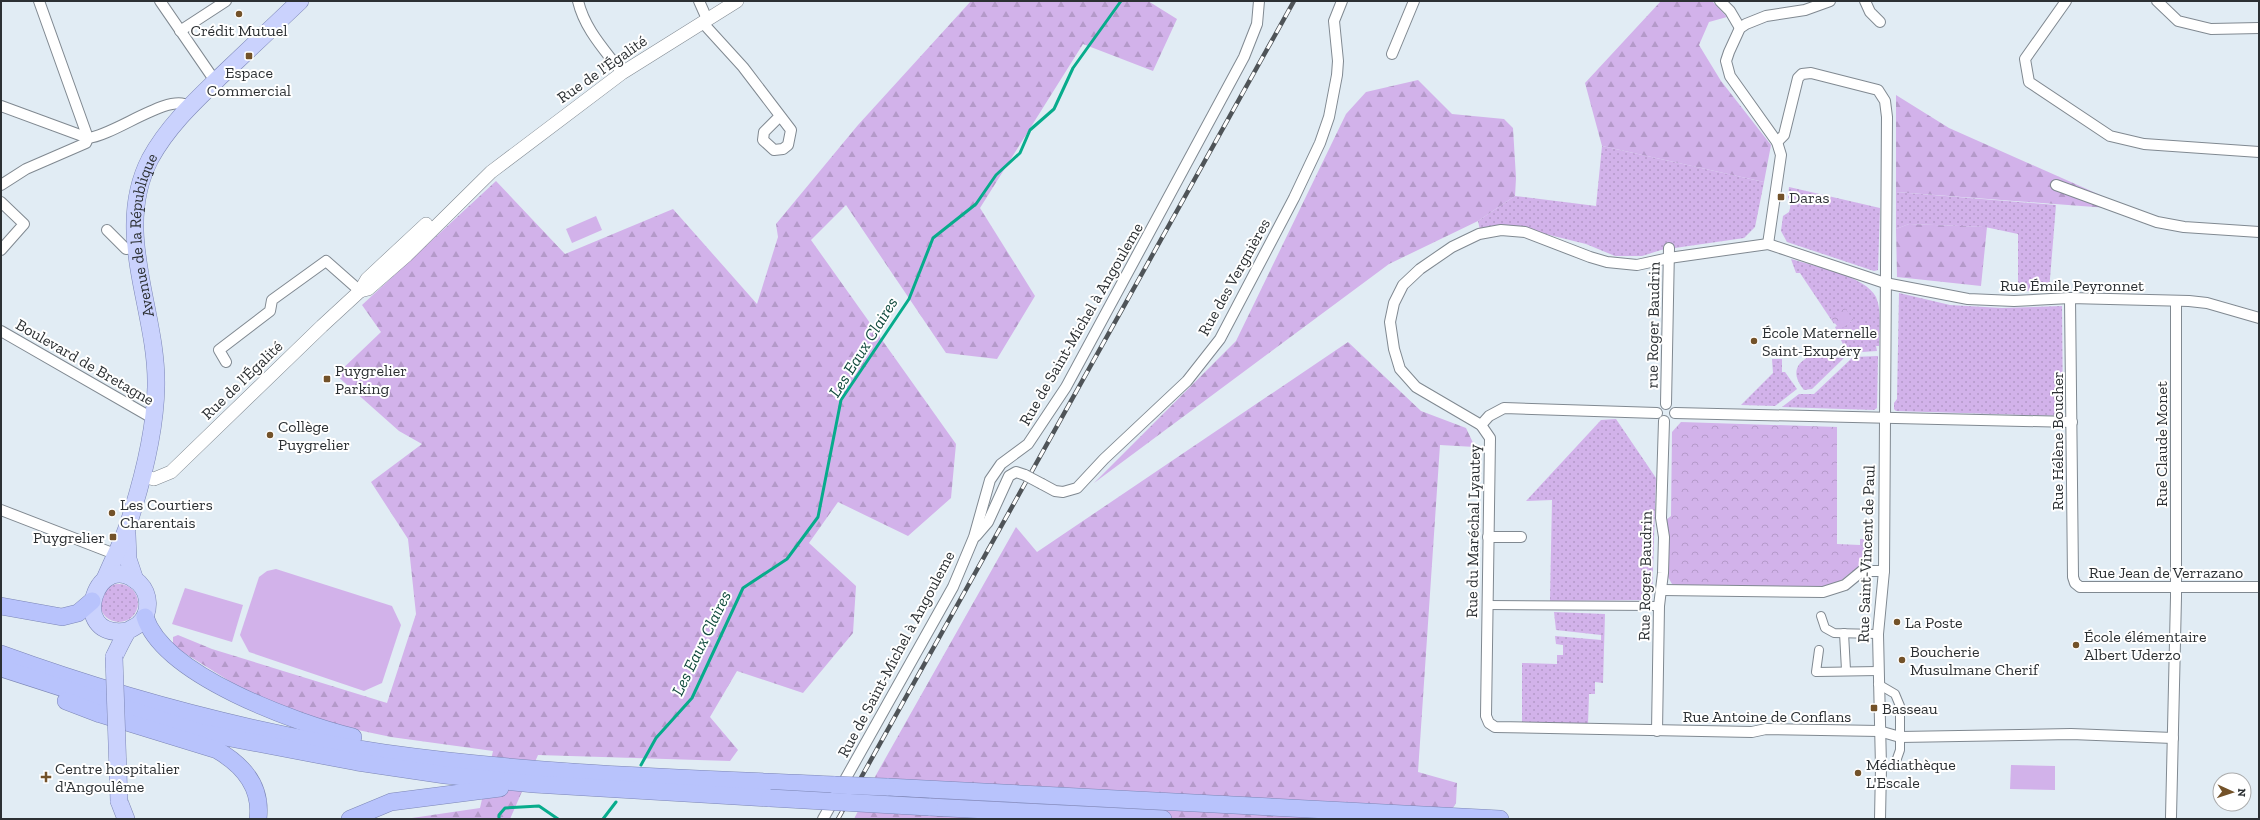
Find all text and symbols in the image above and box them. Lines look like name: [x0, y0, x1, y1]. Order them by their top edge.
marker: Crédit Mutuel: [234, 9, 244, 19]
place label: Crédit Mutuel: [191, 21, 287, 40]
street label: Rue de l'Égalité: [553, 31, 651, 107]
marker: Espace Commercial: [244, 51, 254, 61]
place label: Espace Commercial: [207, 63, 291, 100]
street label: Avenue de la République: [125, 149, 161, 319]
place label: Daras: [1789, 188, 1829, 207]
marker: Daras: [1776, 192, 1786, 202]
street label: Rue des Vergnières: [1194, 215, 1274, 339]
street label: Rue de Saint-Michel à Angouleme: [1015, 219, 1147, 429]
street label: rue Roger Baudrin: [1642, 261, 1664, 388]
street label: Rue Émile Peyronnet: [2000, 276, 2144, 295]
water label: Les Eaux Claires: [824, 293, 902, 401]
street label: Boulevard de Bretagne: [13, 315, 157, 409]
place label: École Maternelle Saint-Exupéry: [1762, 323, 1877, 360]
marker: École Maternelle Saint-Exupéry: [1749, 336, 1759, 346]
street label: Rue de l'Égalité: [198, 337, 286, 423]
place label: Puygrelier Parking: [335, 361, 407, 398]
street label: Rue Hélène Boucher: [2048, 371, 2067, 510]
marker: Puygrelier Parking: [322, 374, 332, 384]
street label: Rue Claude Monet: [2152, 381, 2171, 507]
place label: Collège Puygrelier: [278, 417, 350, 454]
marker: Collège Puygrelier: [265, 430, 275, 440]
street label: Rue du Maréchal Lyautey: [1462, 443, 1484, 618]
street label: Rue Saint-Vincent de Paul: [1853, 465, 1879, 643]
place label: Les Courtiers Charentais: [120, 495, 213, 532]
marker: Les Courtiers Charentais: [107, 508, 117, 518]
street label: Rue Roger Baudrin: [1634, 510, 1656, 641]
place label: Puygrelier: [33, 528, 105, 547]
marker: Puygrelier: [108, 532, 118, 542]
street label: Rue de Saint-Michel à Angouleme: [833, 548, 959, 760]
street label: Rue Jean de Verrazano: [2089, 563, 2243, 582]
water label: Les Eaux Claires: [667, 587, 735, 699]
place label: La Poste: [1905, 613, 1963, 632]
marker: La Poste: [1892, 617, 1902, 627]
place label: École élémentaire Albert Uderzo: [2084, 627, 2207, 664]
marker: École élémentaire Albert Uderzo: [2071, 640, 2081, 650]
place label: Boucherie Musulmane Cherif: [1910, 642, 2040, 679]
marker: Boucherie Musulmane Cherif: [1897, 655, 1907, 665]
place label: Basseau: [1882, 699, 1938, 718]
marker: Basseau: [1869, 703, 1879, 713]
street label: Rue Antoine de Conflans: [1683, 707, 1851, 726]
place label: Médiathèque L'Escale: [1866, 755, 1956, 792]
place label: Centre hospitalier d'Angoulême: [55, 759, 180, 796]
marker: Médiathèque L'Escale: [1853, 768, 1863, 778]
marker: Centre hospitalier d'Angoulême: [40, 771, 52, 783]
north arrow: [2212, 772, 2252, 812]
text: N: [2235, 788, 2248, 798]

